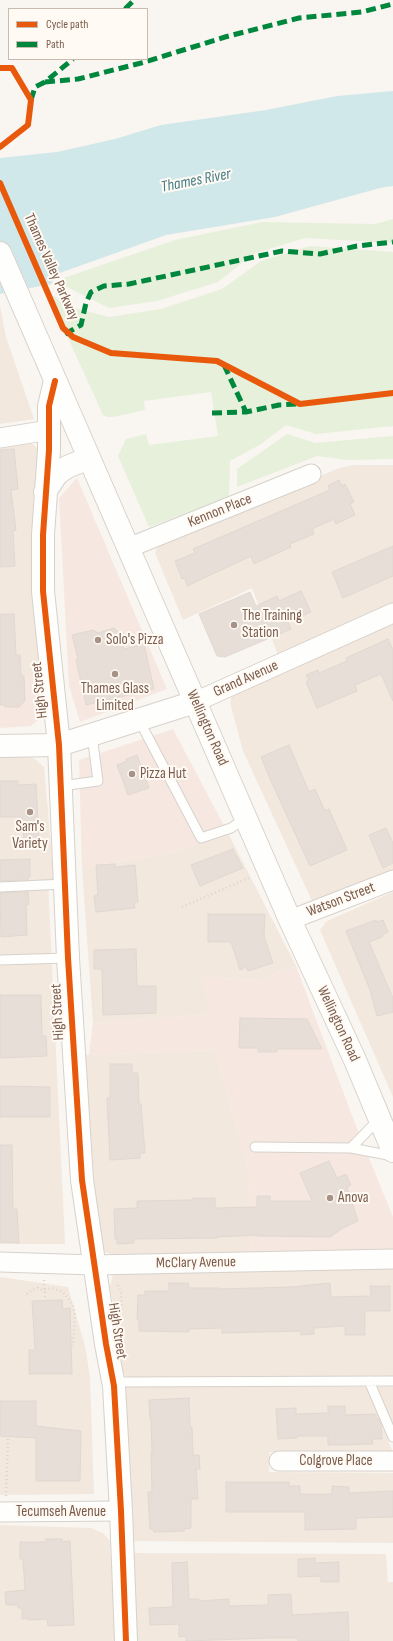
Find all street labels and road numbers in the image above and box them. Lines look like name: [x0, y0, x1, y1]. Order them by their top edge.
street label: Thames Valley Parkway: [19, 211, 83, 323]
street label: Kennon Place: [185, 490, 255, 532]
street label: Grand Avenue: [211, 657, 281, 701]
street label: High Street: [28, 661, 52, 719]
street label: Wellington Road: [182, 687, 232, 769]
street label: Watson Street: [304, 879, 378, 921]
street label: High Street: [48, 983, 68, 1041]
street label: Wellington Road: [313, 983, 363, 1065]
street label: McClary Avenue: [156, 1253, 236, 1273]
street label: High Street: [104, 1302, 130, 1360]
street label: Colgrove Place: [299, 1452, 373, 1470]
street label: Tecumseh Avenue: [16, 1503, 106, 1521]

